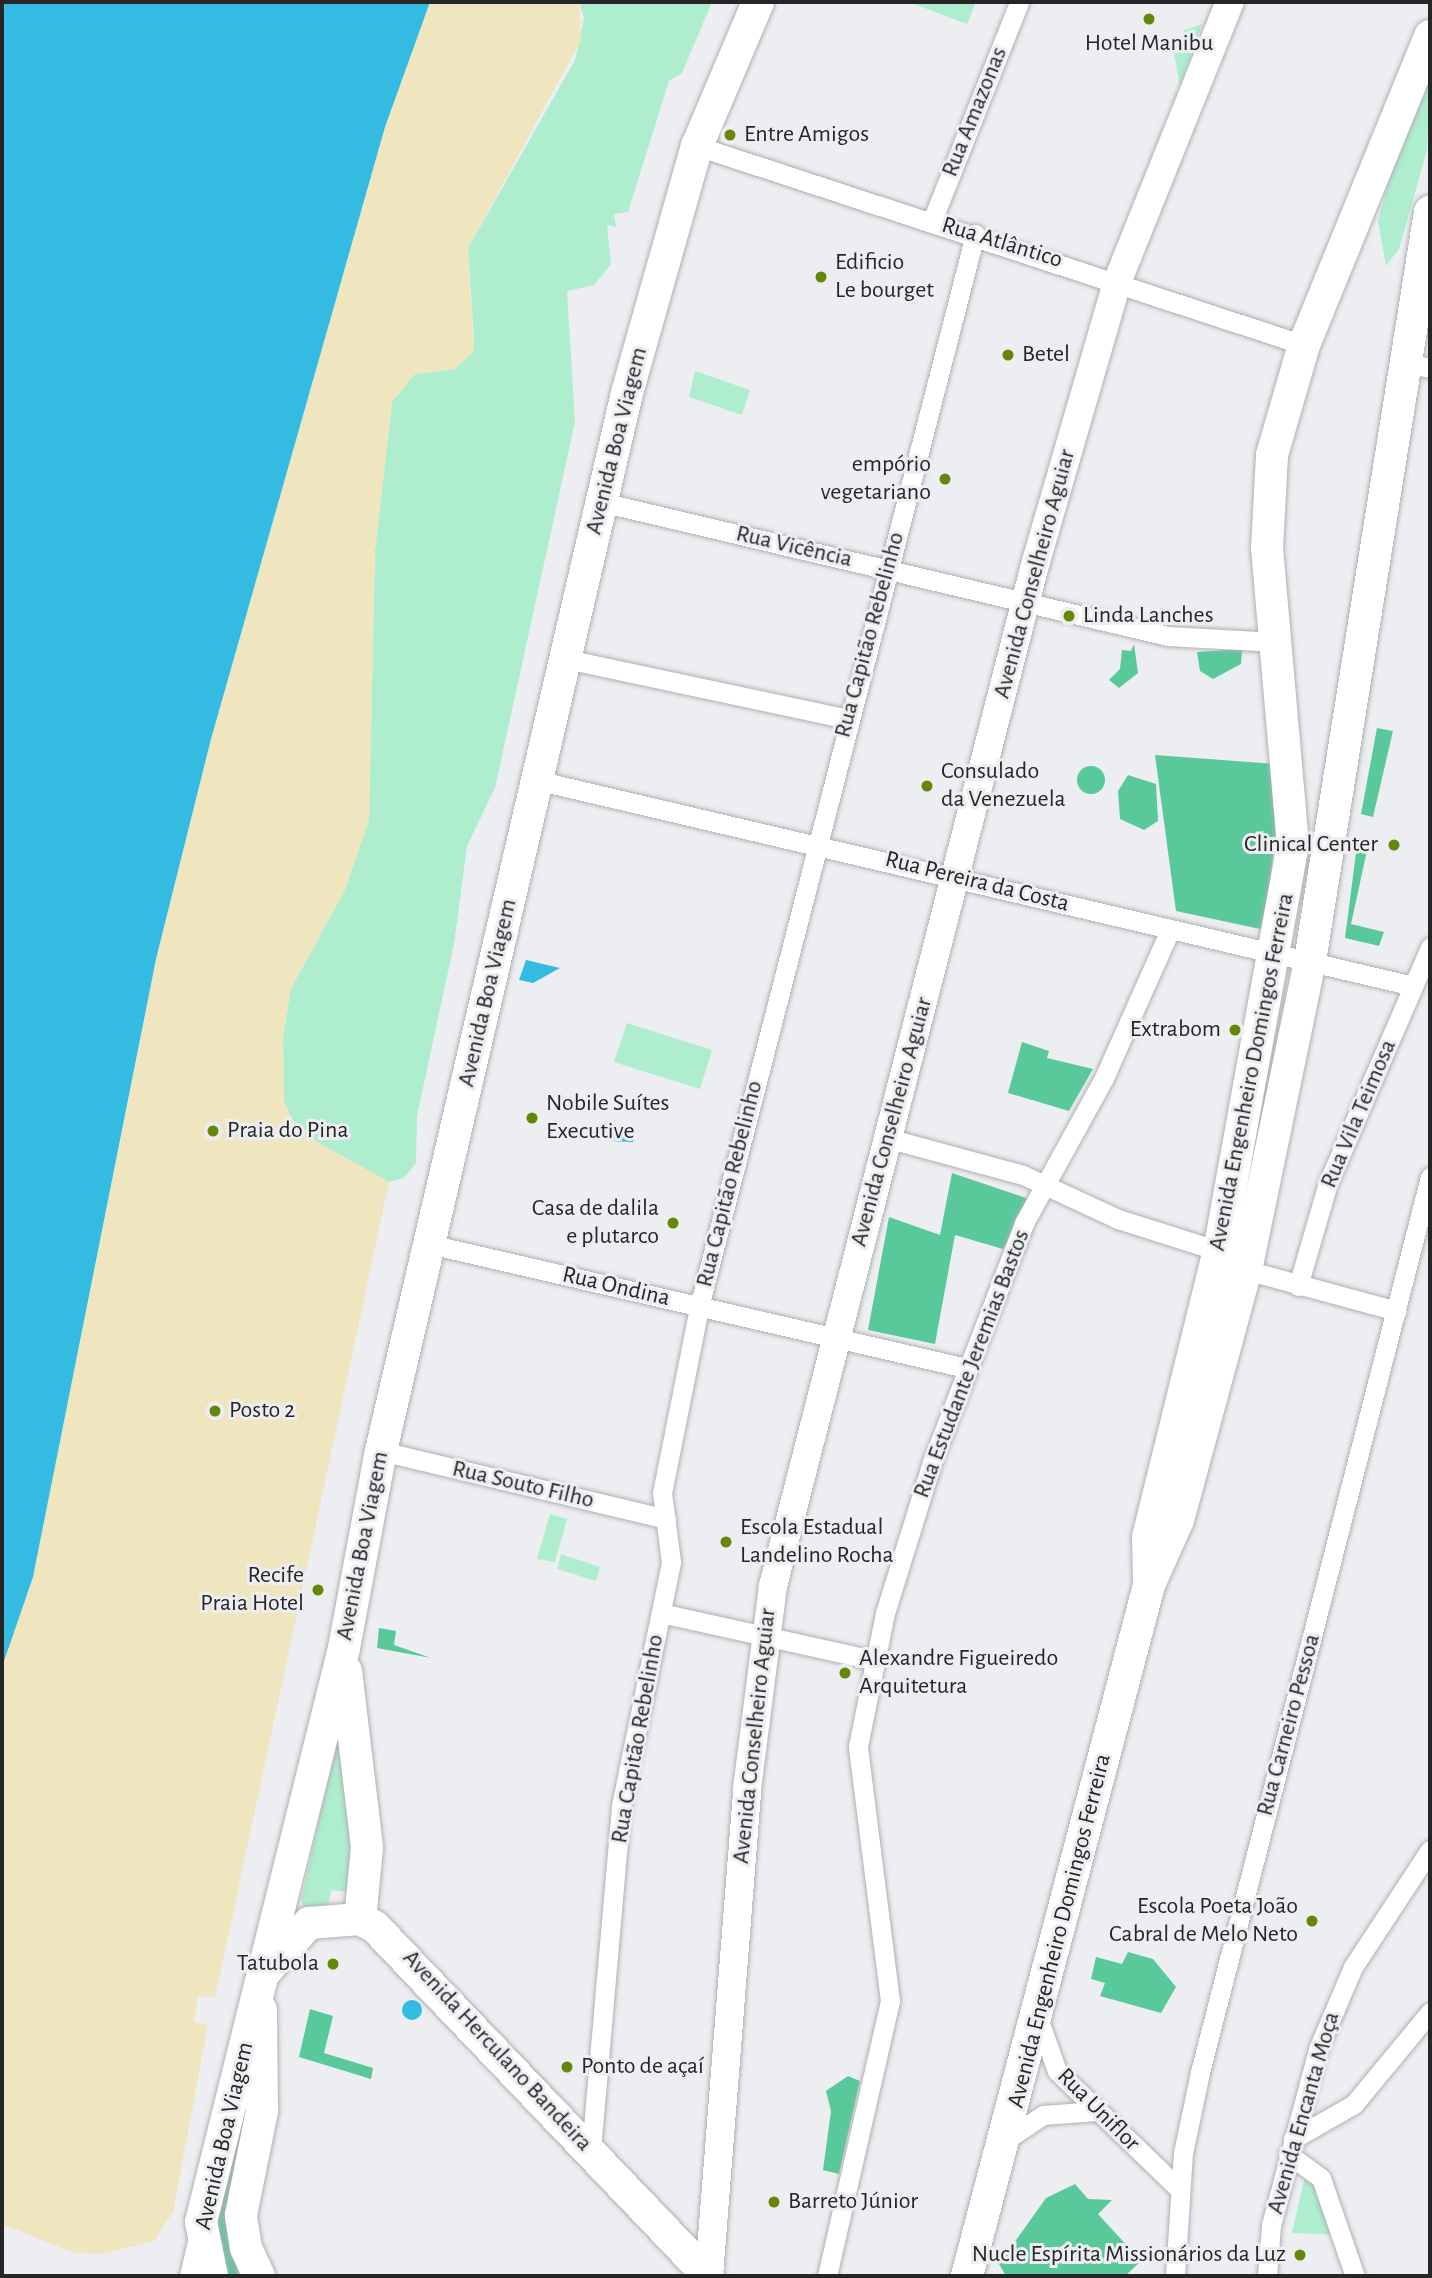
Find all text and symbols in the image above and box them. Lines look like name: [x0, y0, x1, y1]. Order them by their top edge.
marker: Hotel Manibu: [1141, 11, 1157, 27]
place label: Hotel Manibu: [1085, 30, 1213, 58]
street label: Rua Amazonas: [936, 43, 1014, 181]
place label: Entre Amigos: [744, 121, 869, 149]
marker: Entre Amigos: [722, 127, 738, 143]
street label: Rua Atlântico: [938, 211, 1066, 275]
place label: Edificio Le bourget: [835, 249, 934, 305]
marker: Edificio Le bourget: [813, 269, 829, 285]
place label: Betel: [1022, 341, 1070, 369]
street label: Avenida Boa Viagem: [580, 344, 654, 538]
marker: Betel: [1000, 347, 1016, 363]
street label: Avenida Conselheiro Aguiar: [988, 446, 1082, 702]
place label: empório vegetariano: [821, 451, 931, 507]
marker: empório vegetariano: [937, 471, 953, 487]
street label: Rua Vicência: [733, 520, 855, 574]
street label: Rua Capitão Rebelinho: [829, 529, 911, 741]
place label: Linda Lanches: [1083, 602, 1214, 630]
marker: Linda Lanches: [1061, 608, 1077, 624]
place label: Consulado da Venezuela: [941, 758, 1066, 814]
marker: Consulado da Venezuela: [919, 778, 935, 794]
place label: Clinical Center: [1244, 831, 1378, 859]
marker: Clinical Center: [1384, 835, 1404, 855]
street label: Rua Pereira da Costa: [882, 845, 1072, 919]
street label: Avenida Engenheiro Domingos Ferreira: [1203, 891, 1301, 1253]
street label: Avenida Boa Viagem: [452, 896, 524, 1090]
street label: Avenida Conselheiro Aguiar: [845, 994, 939, 1250]
place label: Extrabom: [1130, 1016, 1221, 1044]
marker: Extrabom: [1227, 1022, 1243, 1038]
street label: Rua Vila Teimosa: [1315, 1035, 1403, 1193]
street label: Rua Capitão Rebelinho: [690, 1078, 770, 1290]
place label: Nobile Suítes Executive: [546, 1090, 669, 1146]
marker: Nobile Suítes Executive: [524, 1110, 540, 1126]
place label: Praia do Pina: [227, 1117, 349, 1145]
marker: Praia do Pina: [205, 1123, 221, 1139]
place label: Casa de dalila e plutarco: [532, 1195, 659, 1251]
marker: Casa de dalila e plutarco: [665, 1215, 681, 1231]
street label: Rua Estudante Jeremias Bastos: [907, 1226, 1037, 1502]
street label: Rua Ondina: [559, 1261, 673, 1313]
place label: Posto 2: [229, 1397, 295, 1425]
marker: Posto 2: [207, 1403, 223, 1419]
street label: Avenida Boa Viagem: [331, 1449, 395, 1643]
street label: Rua Souto Filho: [449, 1455, 597, 1515]
place label: Escola Estadual Landelino Rocha: [740, 1514, 894, 1570]
marker: Escola Estadual Landelino Rocha: [718, 1534, 734, 1550]
place label: Recife Praia Hotel: [200, 1562, 304, 1618]
marker: Recife Praia Hotel: [310, 1582, 326, 1598]
street label: Avenida Conselheiro Aguiar: [727, 1607, 783, 1865]
street label: Rua Carneiro Pessoa: [1251, 1631, 1327, 1819]
street label: Rua Capitão Rebelinho: [605, 1632, 671, 1846]
place label: Alexandre Figueiredo Arquitetura: [859, 1645, 1058, 1701]
marker: Alexandre Figueiredo Arquitetura: [837, 1665, 853, 1681]
street label: Avenida Engenheiro Domingos Ferreira: [1002, 1751, 1118, 2111]
place label: Escola Poeta João Cabral de Melo Neto: [1109, 1893, 1298, 1949]
marker: Escola Poeta João Cabral de Melo Neto: [1304, 1913, 1320, 1929]
street label: Avenida Herculano Bandeira: [396, 1944, 598, 2158]
place label: Tatubola: [237, 1950, 319, 1978]
marker: Tatubola: [325, 1956, 341, 1972]
street label: Avenida Encanta Moça: [1261, 2009, 1347, 2217]
street label: Avenida Boa Viagem: [189, 2039, 261, 2233]
place label: Ponto de açaí: [581, 2053, 704, 2081]
marker: Ponto de açaí: [559, 2059, 575, 2075]
street label: Rua Uniflor: [1050, 2062, 1146, 2158]
place label: Barreto Júnior: [788, 2188, 918, 2216]
marker: Barreto Júnior: [766, 2194, 782, 2210]
place label: Nucle Espírita Missionários da Luz: [972, 2241, 1286, 2269]
marker: Nucle Espírita Missionários da Luz: [1292, 2247, 1308, 2263]

